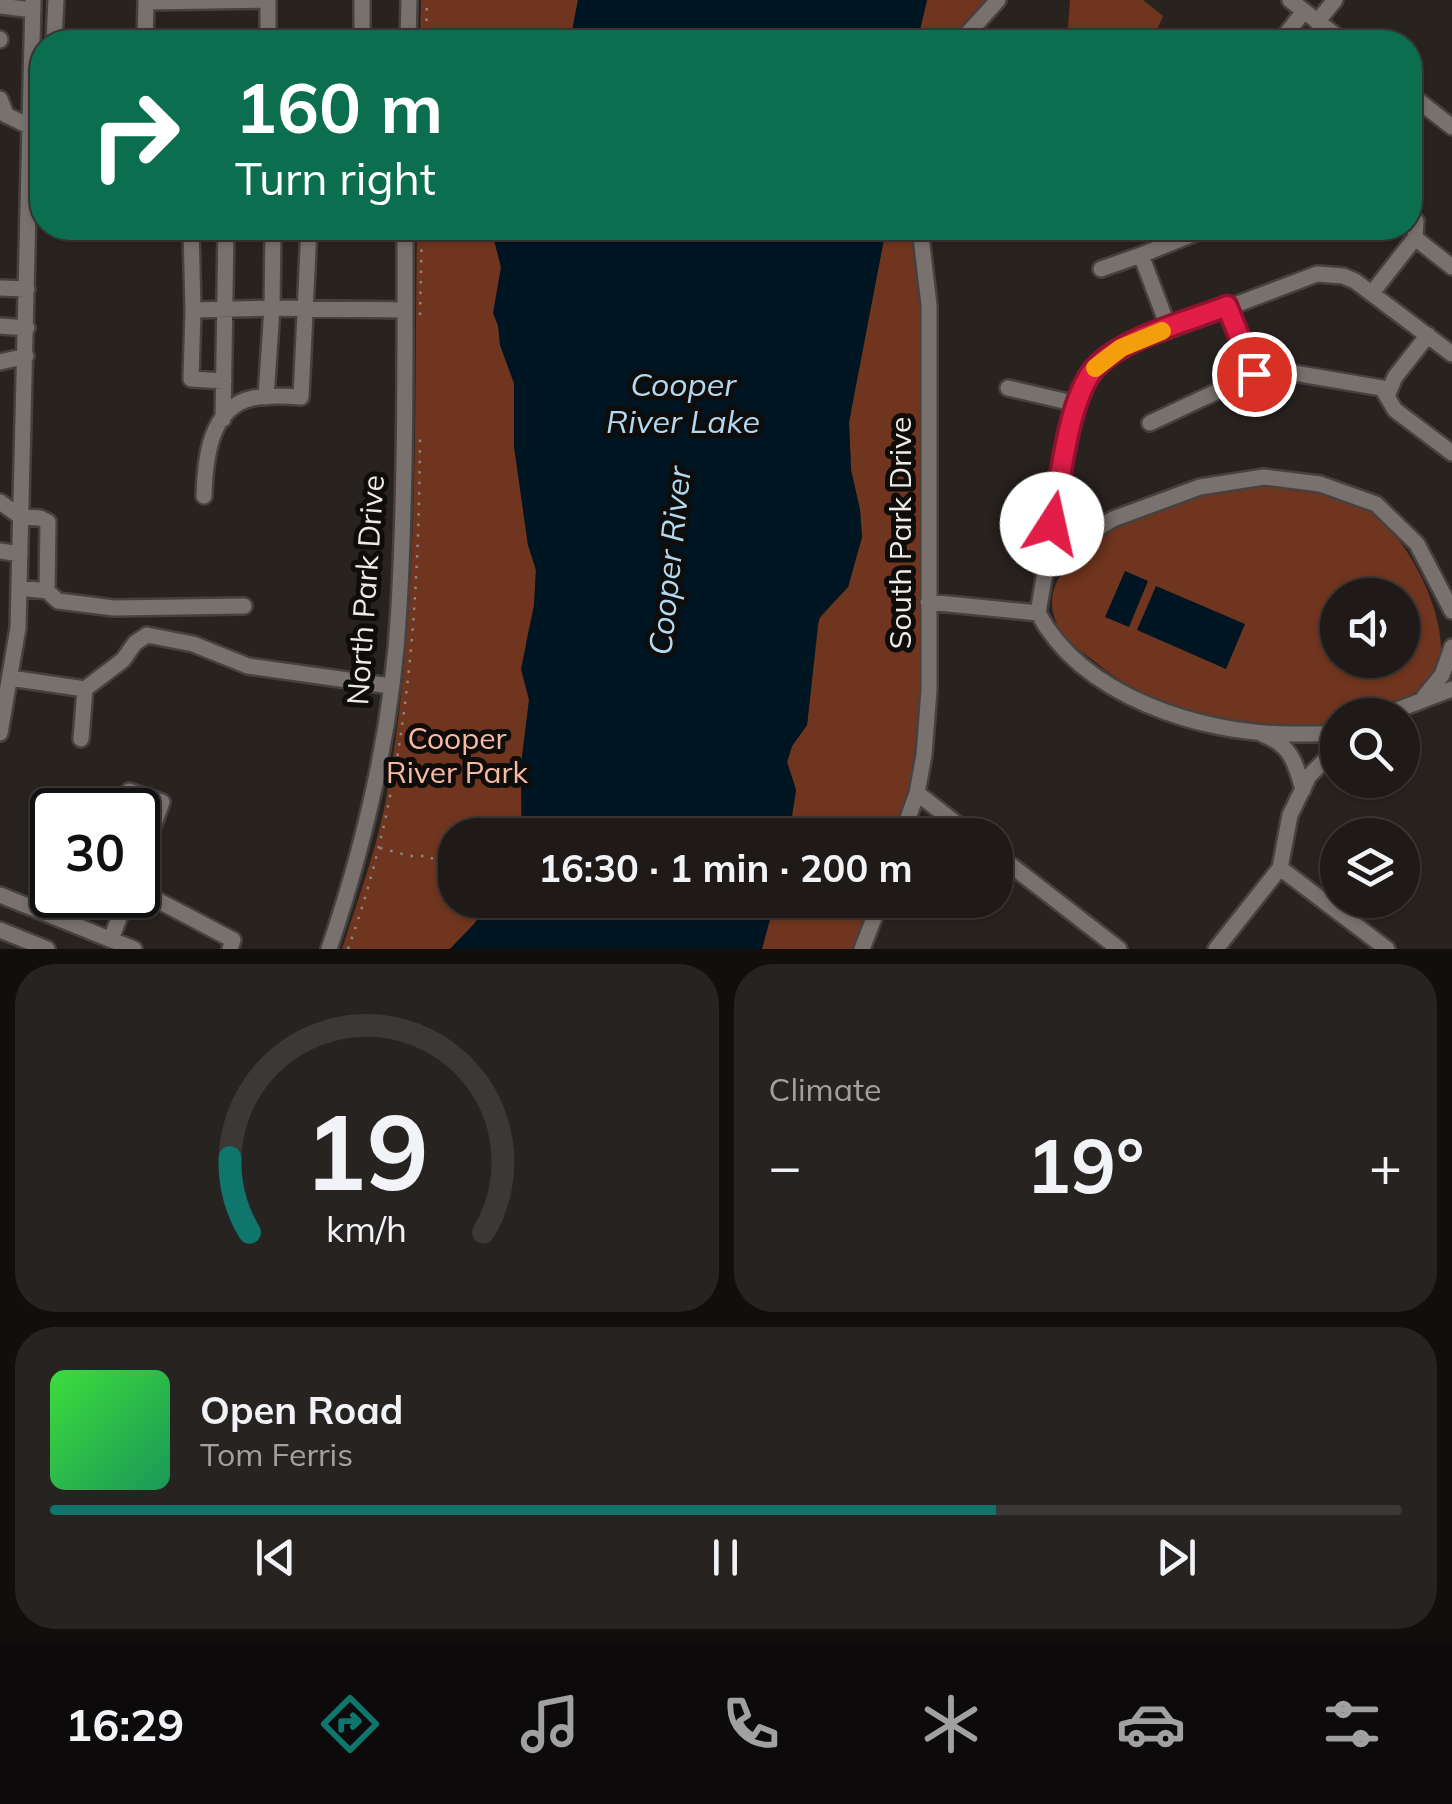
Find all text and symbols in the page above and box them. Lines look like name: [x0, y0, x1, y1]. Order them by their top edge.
text: 160 m: [235, 63, 443, 151]
icon: right: [70, 70, 200, 200]
text: Turn right: [235, 150, 436, 206]
pin: [1212, 332, 1297, 417]
icon: arrive: [1227, 347, 1282, 402]
water label: Cooper River Lake: [606, 364, 760, 441]
street label: South Park Drive: [881, 417, 919, 649]
water label: Cooper River: [639, 463, 699, 657]
position arrow: [1000, 472, 1104, 576]
street label: North Park Drive: [338, 474, 392, 706]
map controls: [1320, 578, 1420, 918]
button: sound: [1320, 578, 1420, 678]
button: search: [1320, 698, 1420, 798]
park label: Cooper River Park: [386, 719, 528, 791]
speed limit sign: 30: [30, 788, 160, 918]
button: layers: [1320, 818, 1420, 918]
text: 16:30 · 1 min · 200 m: [538, 844, 913, 892]
text: Climate: [769, 1069, 881, 1109]
text: 19: [304, 1085, 429, 1216]
text: 19°: [1026, 1118, 1144, 1212]
text: −: [769, 1131, 802, 1200]
text: +: [1369, 1131, 1402, 1200]
text: km/h: [326, 1206, 407, 1251]
text: Open Road: [200, 1386, 403, 1434]
text: Tom Ferris: [200, 1434, 353, 1474]
icon: previous: [248, 1530, 303, 1585]
icon: pause: [698, 1530, 753, 1585]
icon: next: [1149, 1530, 1204, 1585]
icon: directions: [315, 1689, 385, 1759]
icon: music: [515, 1689, 585, 1759]
icon: phone: [716, 1689, 786, 1759]
icon: climate: [916, 1689, 986, 1759]
icon: car: [1116, 1689, 1186, 1759]
icon: filters: [1317, 1689, 1387, 1759]
text: 16:29: [65, 1696, 184, 1752]

